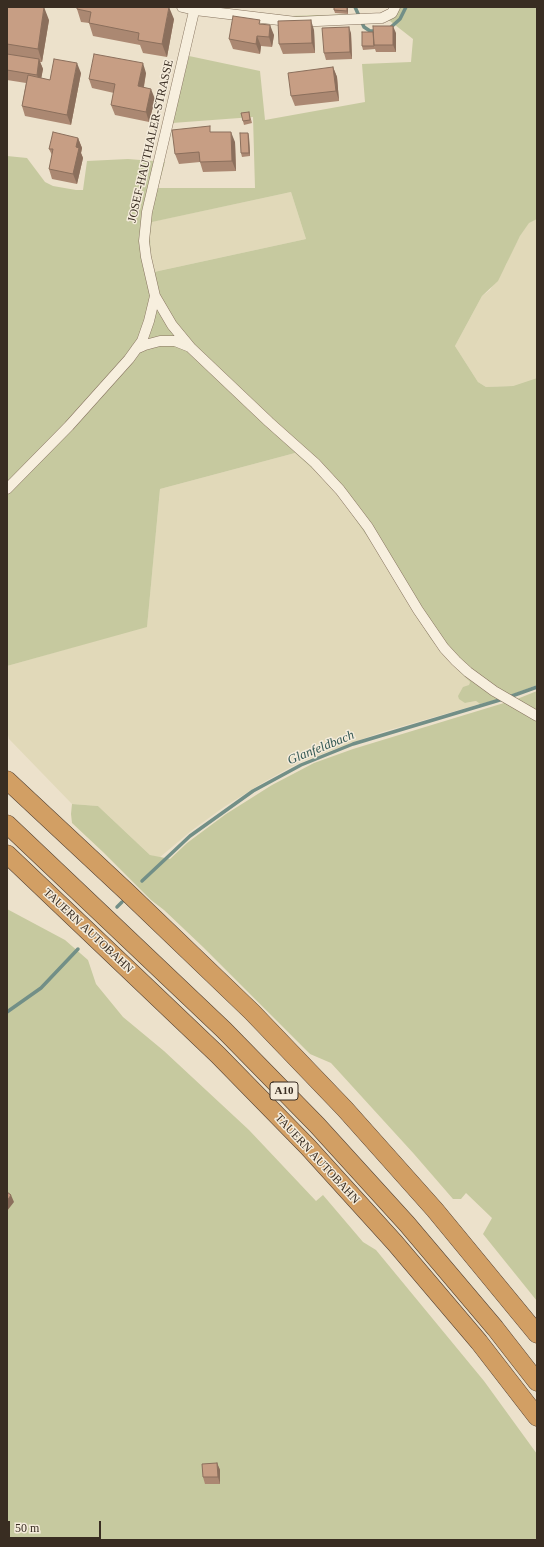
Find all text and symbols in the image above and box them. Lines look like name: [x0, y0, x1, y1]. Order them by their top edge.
street label: JOSEF-HAUTHALER-STRASSE: [125, 58, 177, 224]
water label: Glanfeldbach: [285, 728, 357, 768]
street label: TAUERN AUTOBAHN: [40, 886, 136, 976]
road number: A10: [270, 1082, 298, 1100]
street label: TAUERN AUTOBAHN: [272, 1111, 362, 1207]
scale bar: [10, 1513, 103, 1539]
text: 50 m: [15, 1521, 39, 1535]

